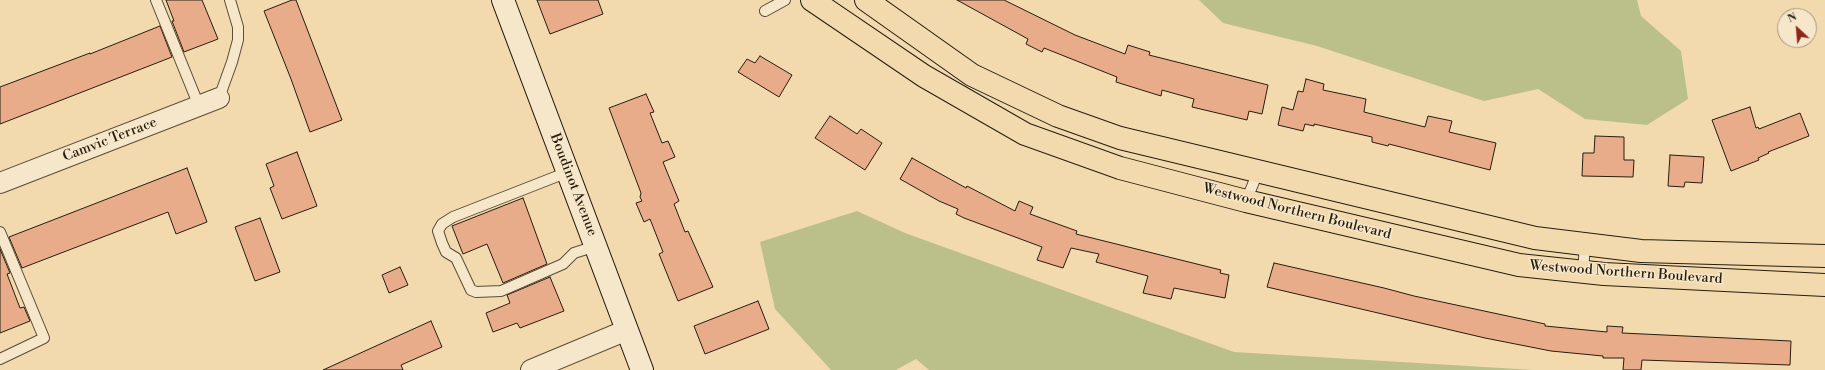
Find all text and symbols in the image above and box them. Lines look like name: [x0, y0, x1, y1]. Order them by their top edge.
north arrow: [1777, 8, 1817, 48]
text: N: [1785, 10, 1799, 26]
street label: Camvic Terrace: [60, 114, 160, 166]
street label: Boudinot Avenue: [546, 131, 600, 239]
street label: Westwood Northern Boulevard: [1201, 180, 1393, 244]
street label: Westwood Northern Boulevard: [1529, 258, 1723, 288]

